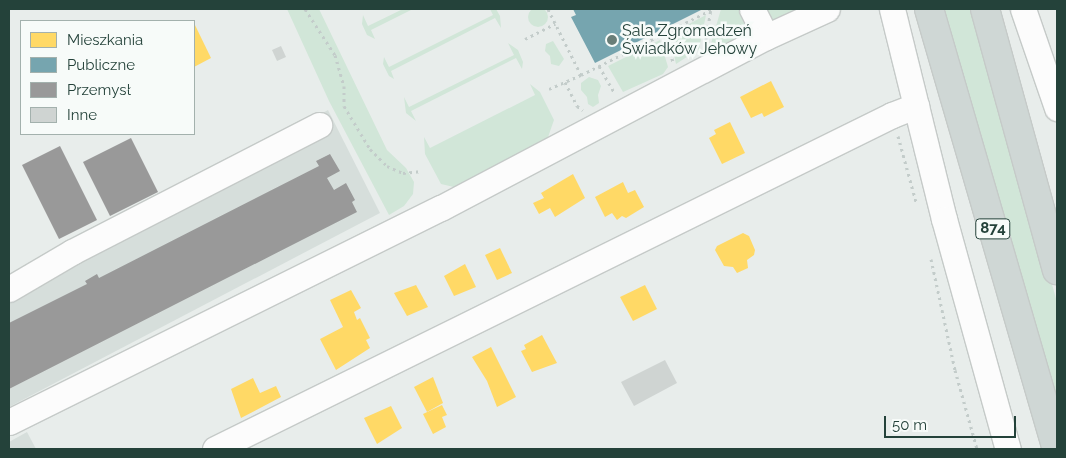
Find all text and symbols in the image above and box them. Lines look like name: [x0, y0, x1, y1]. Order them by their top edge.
legend: [20, 20, 195, 135]
place label: Sala Zgromadzeń Świadków Jehowy: [622, 21, 758, 59]
text: Mieszkania: [67, 31, 143, 49]
marker: Sala Zgromadzeń Świadków Jehowy: [606, 34, 618, 46]
text: Publiczne: [67, 56, 135, 74]
text: Przemysł: [67, 81, 131, 99]
text: Inne: [67, 106, 97, 124]
road number: 874: [974, 216, 1012, 242]
scale bar: [886, 406, 1018, 438]
text: 50 m: [892, 416, 927, 434]

